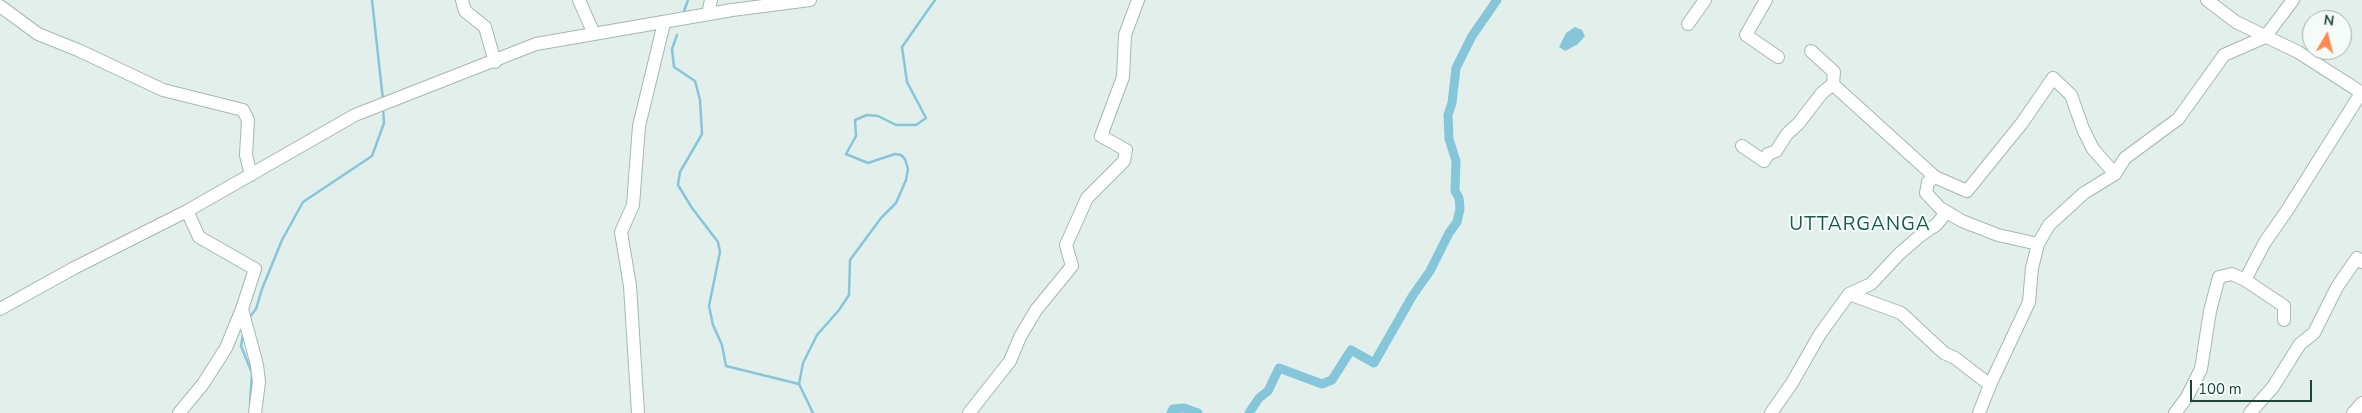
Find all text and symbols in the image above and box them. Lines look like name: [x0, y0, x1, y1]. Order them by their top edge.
north arrow: [2302, 10, 2352, 60]
text: N: [2322, 11, 2336, 31]
district label: UTTARGANGA: [1788, 214, 1932, 236]
scale bar: [2192, 370, 2314, 402]
text: 100 m: [2198, 379, 2242, 399]

